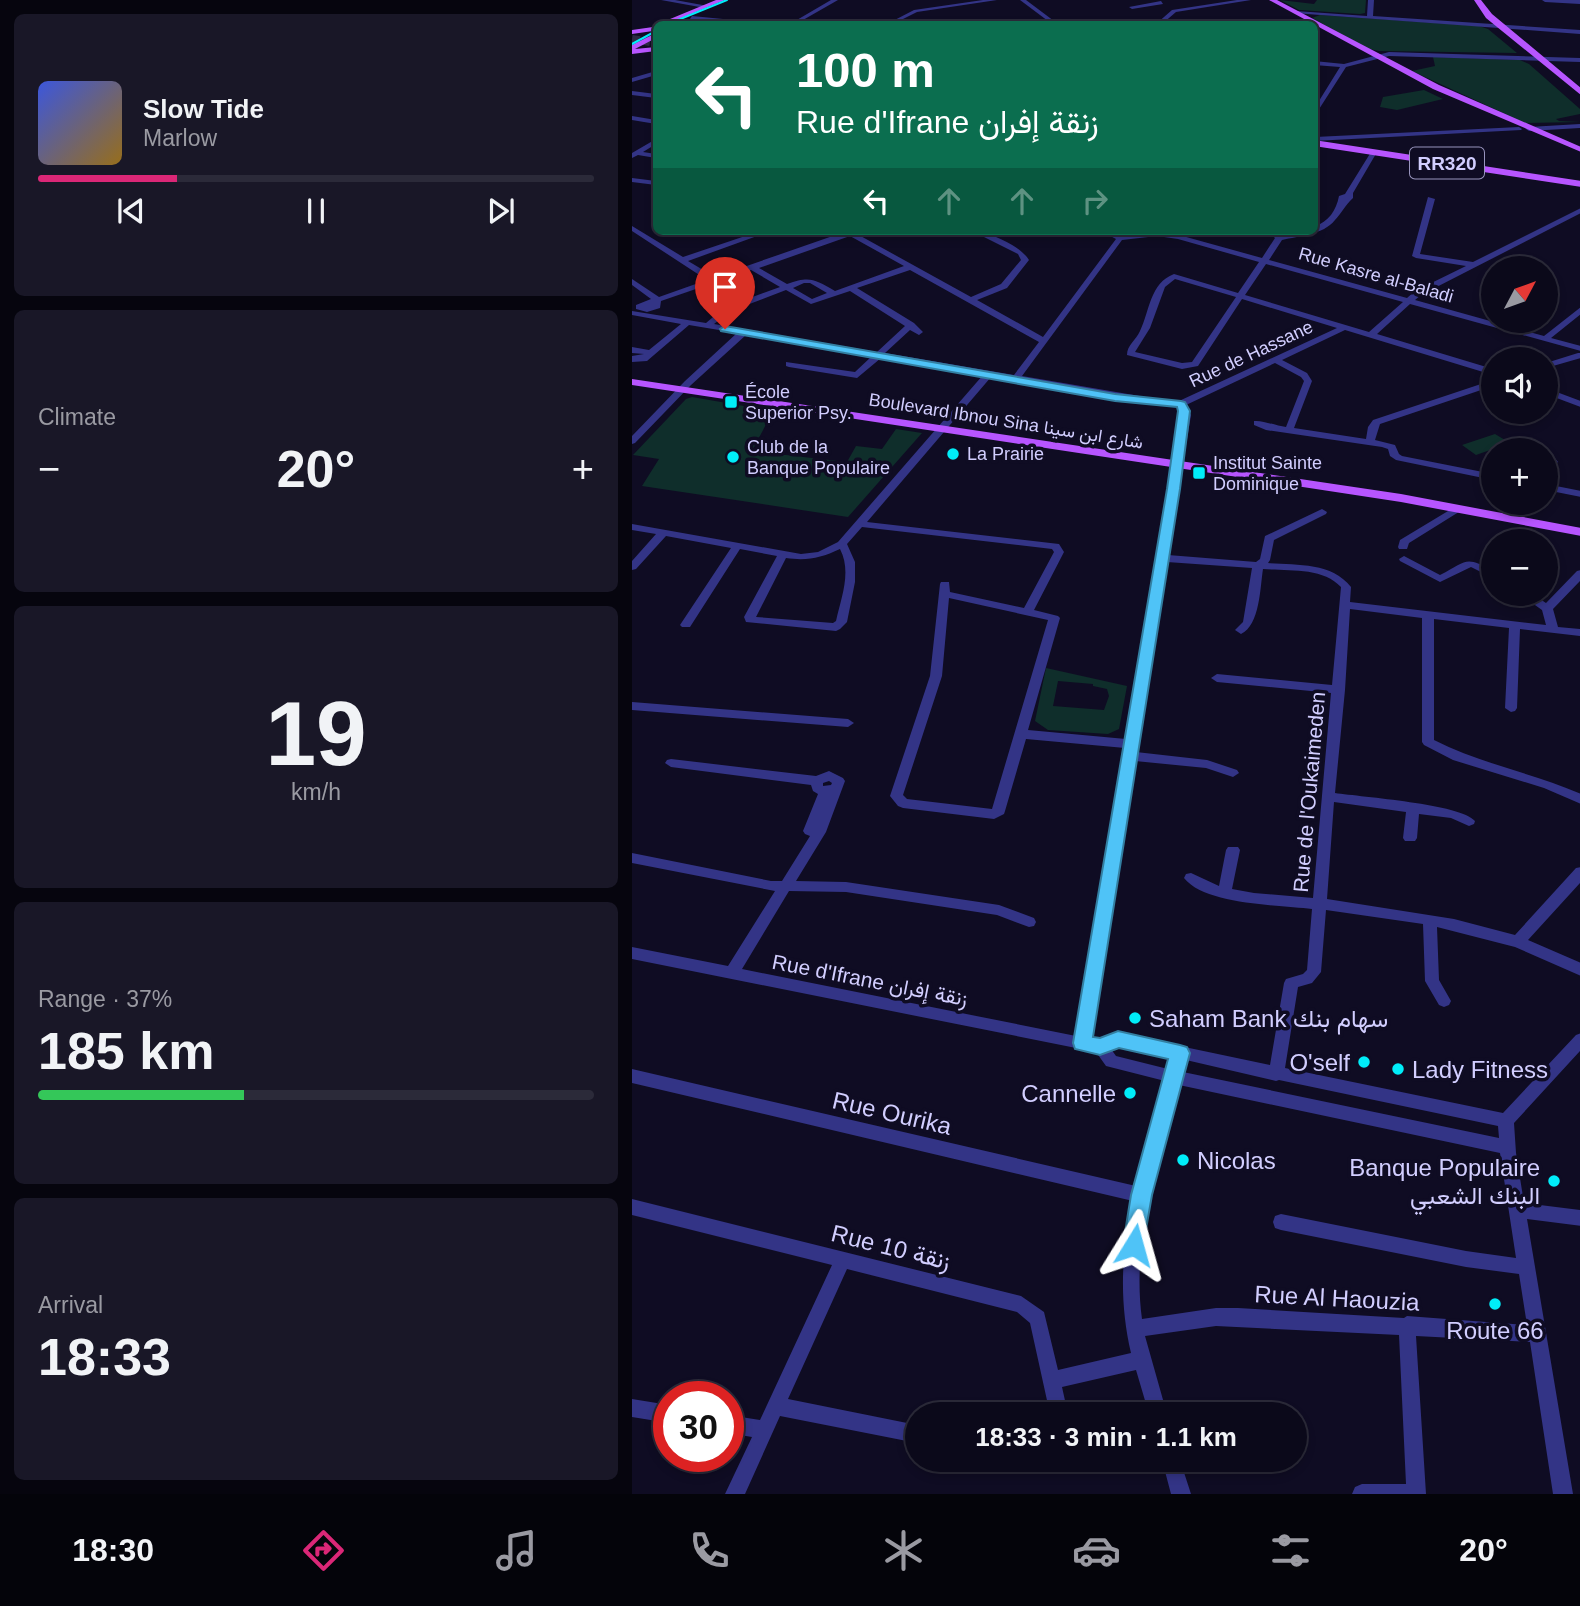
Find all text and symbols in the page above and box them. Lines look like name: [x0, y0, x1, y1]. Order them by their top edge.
text: 100 m: [796, 43, 935, 97]
icon: left: [681, 49, 772, 140]
text: Slow Tide: [143, 94, 264, 124]
text: Rue d'Ifrane زنقة إفران: [796, 104, 1099, 140]
text: Marlow: [143, 125, 217, 151]
road number: RR320: [1410, 148, 1484, 178]
icon: left: [857, 182, 895, 220]
icon: ahead: [930, 182, 968, 220]
icon: ahead: [1003, 182, 1041, 220]
icon: right: [1076, 182, 1114, 220]
icon: previous: [112, 192, 150, 230]
icon: pause: [297, 192, 335, 230]
icon: next: [482, 192, 520, 230]
street label: Rue Kasre al-Baladi: [1296, 243, 1456, 307]
north arrow: [1481, 256, 1558, 332]
map controls: [1481, 256, 1558, 606]
pin: [695, 257, 755, 329]
icon: arrive: [706, 268, 744, 306]
street label: Rue de Hassane: [1186, 317, 1316, 391]
button: sound: [1481, 347, 1558, 424]
place label: École Superior Psy.: [745, 382, 852, 423]
street label: Boulevard Ibnou Sina شارع ابن سينا: [867, 389, 1145, 455]
marker: École Superior Psy.: [723, 394, 739, 410]
text: Climate: [38, 404, 116, 430]
place label: Club de la Banque Populaire: [747, 437, 890, 478]
button: +: [1481, 438, 1558, 515]
text: 20°: [277, 440, 355, 498]
place label: La Prairie: [967, 444, 1044, 464]
marker: La Prairie: [945, 446, 961, 462]
text: −: [38, 448, 60, 490]
text: +: [572, 448, 594, 490]
marker: Club de la Banque Populaire: [725, 449, 741, 465]
place label: Institut Sainte Dominique: [1213, 453, 1322, 494]
marker: Institut Sainte Dominique: [1191, 465, 1207, 481]
button: −: [1481, 529, 1558, 606]
text: 19: [265, 683, 367, 784]
street label: Rue de l'Oukaimeden: [1289, 691, 1329, 893]
text: km/h: [291, 779, 341, 805]
street label: Rue d'Ifrane زنقة إفران: [770, 950, 970, 1013]
text: Range · 37%: [38, 986, 172, 1012]
place label: Saham Bank سهام بنك: [1149, 1005, 1388, 1035]
marker: Saham Bank سهام بنك: [1127, 1010, 1143, 1026]
text: 185 km: [38, 1022, 214, 1080]
place label: O'self: [1289, 1049, 1350, 1076]
marker: O'self: [1356, 1054, 1372, 1070]
place label: Lady Fitness: [1412, 1056, 1548, 1083]
marker: Lady Fitness: [1390, 1061, 1406, 1077]
place label: Cannelle: [1021, 1080, 1116, 1107]
marker: Cannelle: [1122, 1085, 1138, 1101]
street label: Rue Ourika: [830, 1086, 955, 1140]
place label: Nicolas: [1197, 1147, 1276, 1174]
marker: Nicolas: [1175, 1152, 1191, 1168]
place label: Banque Populaire البنك الشعبي: [1349, 1154, 1540, 1215]
marker: Banque Populaire البنك الشعبي: [1546, 1173, 1562, 1189]
position arrow: [1097, 1208, 1171, 1282]
street label: Rue 10 زنقة: [828, 1219, 953, 1277]
street label: Rue Al Haouzia: [1254, 1280, 1421, 1316]
text: Arrival: [38, 1292, 103, 1318]
marker: Route 66: [1487, 1296, 1503, 1312]
place label: Route 66: [1446, 1317, 1544, 1344]
text: 18:33: [38, 1328, 171, 1386]
speed limit sign: 30: [653, 1381, 744, 1472]
text: 18:33 · 3 min · 1.1 km: [975, 1422, 1237, 1452]
icon: directions: [299, 1526, 348, 1575]
icon: music: [492, 1526, 541, 1575]
icon: phone: [685, 1526, 734, 1575]
icon: climate: [879, 1526, 928, 1575]
icon: car: [1072, 1526, 1121, 1575]
icon: filters: [1266, 1526, 1315, 1575]
text: 18:30: [72, 1532, 154, 1568]
text: 20°: [1459, 1532, 1508, 1568]

